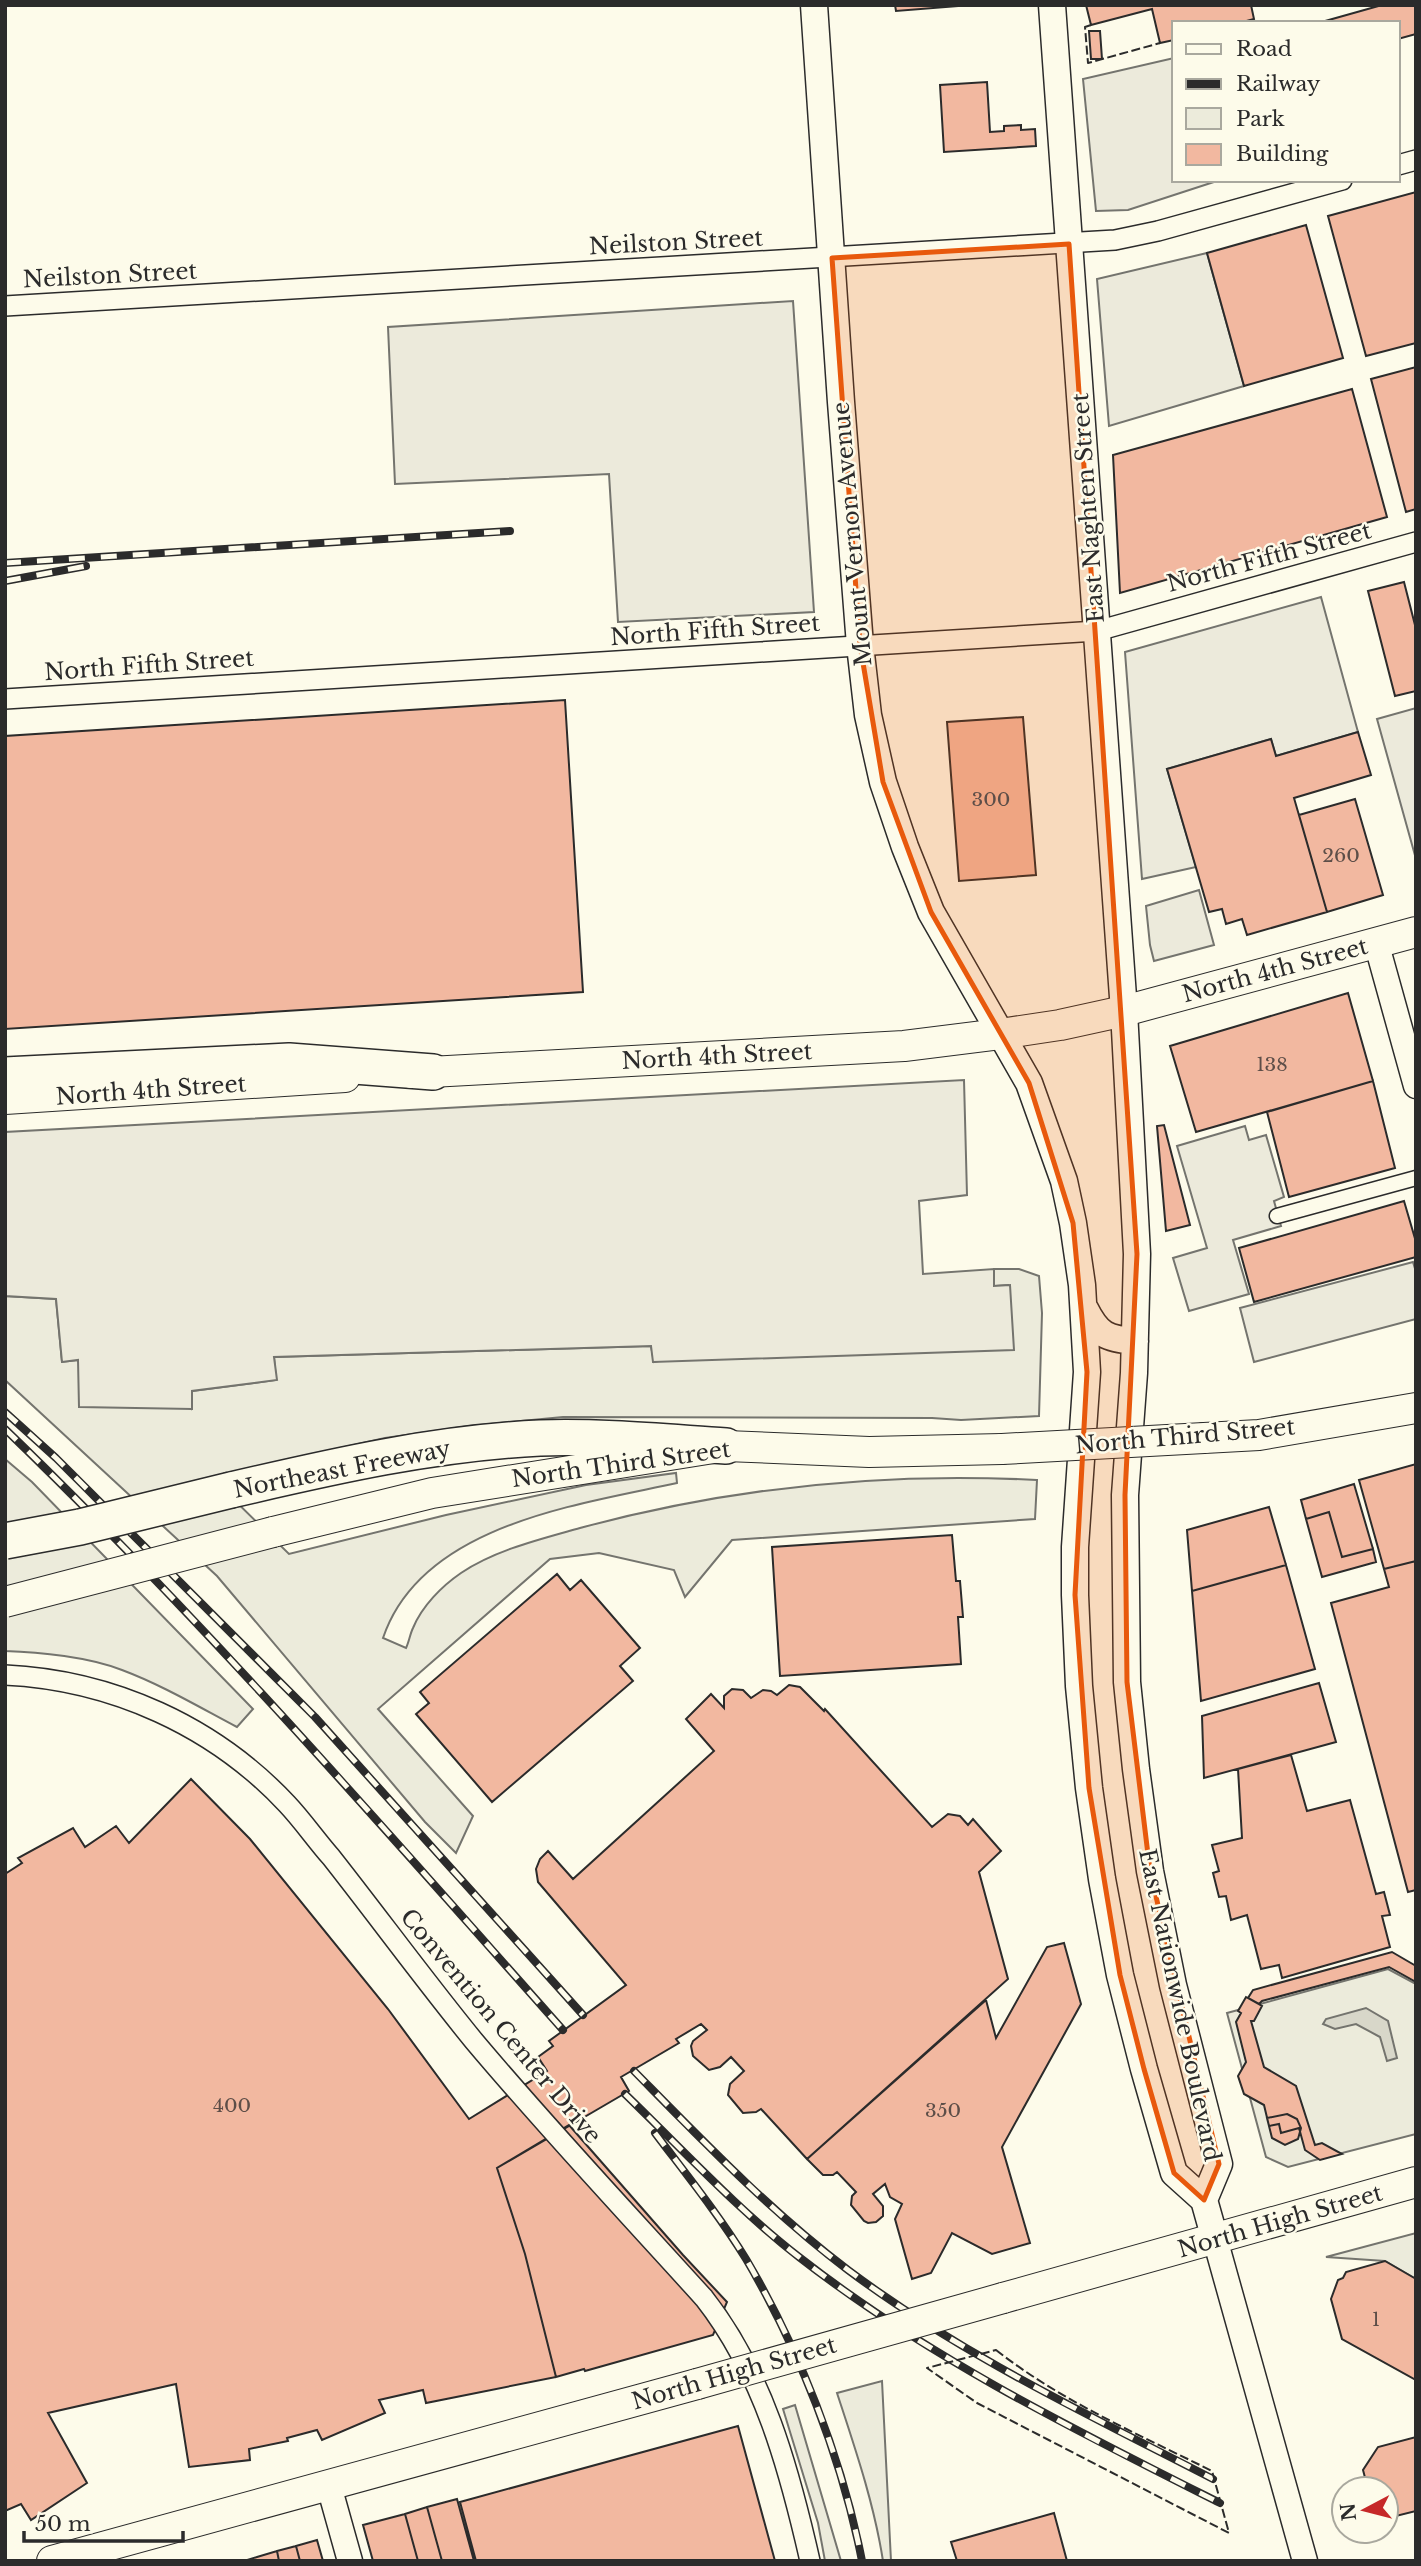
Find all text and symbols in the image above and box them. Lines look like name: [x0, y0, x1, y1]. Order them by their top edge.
legend: [1172, 21, 1400, 182]
text: Road: [1236, 36, 1292, 62]
text: Railway: [1236, 71, 1321, 97]
text: Park: [1236, 106, 1285, 132]
text: Building: [1236, 141, 1329, 167]
street label: Neilston Street: [588, 223, 764, 261]
street label: Neilston Street: [22, 256, 198, 294]
street label: East Naghten Street: [1066, 392, 1110, 624]
street label: Mount Vernon Avenue: [826, 401, 878, 667]
street label: North Fifth Street: [1164, 516, 1374, 598]
street label: North Fifth Street: [609, 609, 821, 651]
street label: North Fifth Street: [43, 644, 255, 686]
house number: 300: [972, 788, 1010, 811]
house number: 260: [1322, 844, 1360, 867]
street label: North 4th Street: [1179, 932, 1371, 1008]
street label: North 4th Street: [621, 1037, 813, 1075]
house number: 138: [1256, 1053, 1288, 1076]
street label: North 4th Street: [55, 1069, 248, 1111]
street label: North Third Street: [1074, 1412, 1296, 1460]
street label: Northeast Freeway: [231, 1434, 453, 1504]
street label: North Third Street: [510, 1435, 732, 1493]
street label: East Nationwide Boulevard: [1133, 1846, 1227, 2164]
street label: Convention Center Drive: [395, 1903, 607, 2149]
house number: 400: [213, 2094, 251, 2117]
house number: 350: [925, 2099, 961, 2122]
street label: North High Street: [1174, 2178, 1386, 2264]
house number: 1: [1372, 2308, 1380, 2331]
street label: North High Street: [628, 2330, 840, 2416]
north arrow: [1330, 2475, 1400, 2545]
scale bar: [24, 2500, 184, 2544]
text: N: [1336, 2502, 1361, 2522]
text: 50 m: [35, 2511, 91, 2537]

